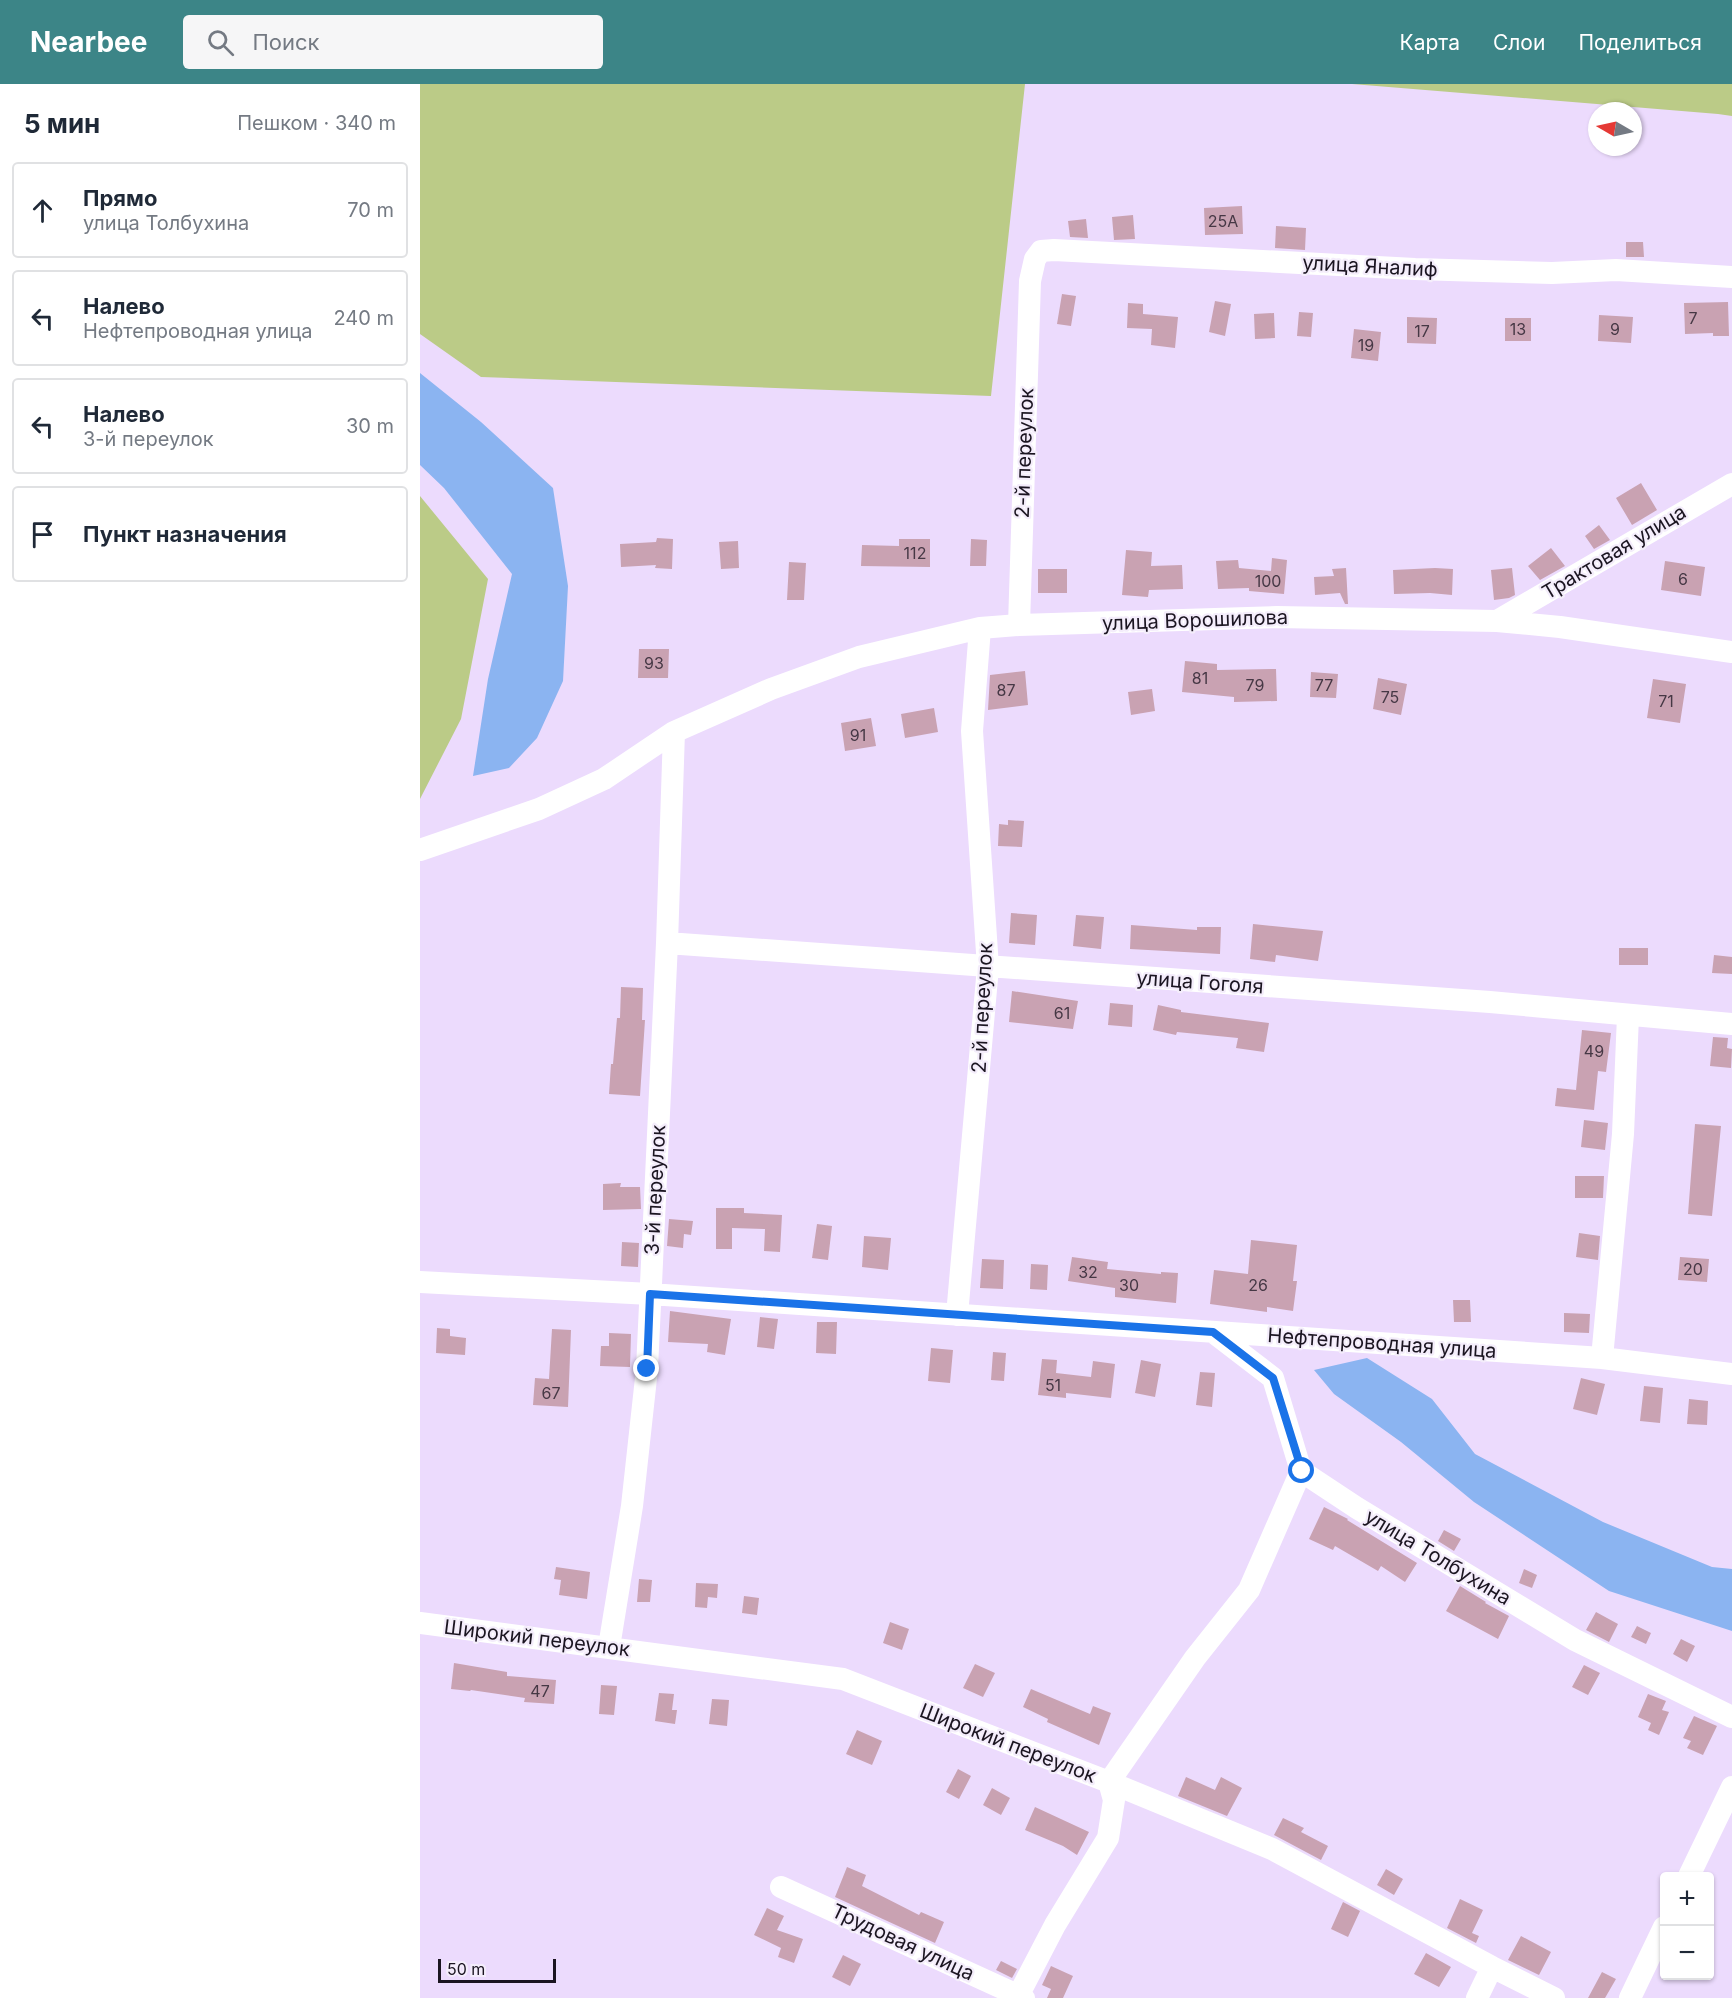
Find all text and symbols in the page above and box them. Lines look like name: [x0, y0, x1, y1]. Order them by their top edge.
search box: [183, 15, 603, 69]
text: Nearbee: [30, 25, 147, 59]
icon: search: [204, 26, 237, 59]
text: Поиск: [252, 29, 319, 55]
text: Карта: [1400, 30, 1460, 55]
text: Слои: [1493, 30, 1545, 55]
text: Поделиться: [1578, 30, 1702, 55]
north arrow: [1588, 102, 1642, 156]
text: 5 мин: [24, 108, 100, 139]
text: Пешком · 340 m: [237, 111, 396, 135]
text: Прямо: [83, 185, 157, 211]
icon: ahead: [26, 194, 59, 227]
text: 70 m: [347, 198, 394, 222]
text: улица Толбухина: [83, 211, 249, 235]
house number: 25А: [1208, 211, 1238, 231]
street label: улица Яналиф: [1302, 250, 1438, 282]
text: Налево: [83, 293, 165, 319]
icon: left: [26, 302, 59, 335]
text: 240 m: [333, 306, 394, 330]
house number: 7: [1688, 308, 1698, 328]
text: Нефтепроводная улица: [83, 319, 312, 343]
house number: 13: [1510, 319, 1526, 339]
house number: 9: [1610, 319, 1620, 339]
house number: 17: [1414, 321, 1430, 341]
house number: 19: [1358, 335, 1374, 355]
street label: 2-й переулок: [1010, 387, 1038, 519]
text: Налево: [83, 401, 165, 427]
icon: left: [26, 410, 59, 443]
text: 30 m: [346, 414, 394, 438]
text: 3-й переулок: [83, 427, 214, 451]
street label: Трактовая улица: [1538, 500, 1690, 604]
icon: arrive: [26, 518, 59, 551]
text: Пункт назначения: [83, 521, 287, 547]
house number: 112: [904, 543, 926, 563]
house number: 6: [1678, 569, 1688, 589]
house number: 100: [1255, 571, 1281, 591]
street label: улица Ворошилова: [1102, 605, 1288, 635]
house number: 93: [644, 653, 664, 673]
house number: 81: [1192, 668, 1208, 688]
house number: 79: [1246, 675, 1264, 695]
house number: 77: [1315, 675, 1333, 695]
house number: 87: [997, 680, 1015, 700]
house number: 75: [1381, 687, 1399, 707]
house number: 71: [1658, 691, 1674, 711]
house number: 91: [850, 725, 866, 745]
street label: 2-й переулок: [967, 942, 997, 1074]
street label: улица Гоголя: [1136, 966, 1264, 998]
house number: 61: [1054, 1003, 1070, 1023]
house number: 49: [1584, 1041, 1604, 1061]
street label: 3-й переулок: [640, 1124, 670, 1256]
house number: 20: [1683, 1259, 1703, 1279]
house number: 32: [1078, 1262, 1098, 1282]
house number: 30: [1119, 1275, 1139, 1295]
house number: 26: [1248, 1275, 1268, 1295]
street label: Нефтепроводная улица: [1267, 1323, 1497, 1363]
route end: [633, 1355, 659, 1381]
house number: 51: [1045, 1375, 1061, 1395]
house number: 67: [542, 1383, 560, 1403]
route start: [1288, 1457, 1314, 1483]
street label: улица Толбухина: [1361, 1504, 1515, 1610]
street label: Широкий переулок: [443, 1615, 631, 1661]
house number: 47: [530, 1681, 550, 1701]
street label: Широкий переулок: [916, 1698, 1100, 1788]
map controls: [1660, 1872, 1714, 1980]
button: +: [1660, 1872, 1714, 1926]
street label: Трудовая улица: [828, 1898, 978, 1986]
button: −: [1660, 1926, 1714, 1980]
scale bar: [438, 1956, 556, 1984]
text: 50 m: [447, 1959, 485, 1979]

